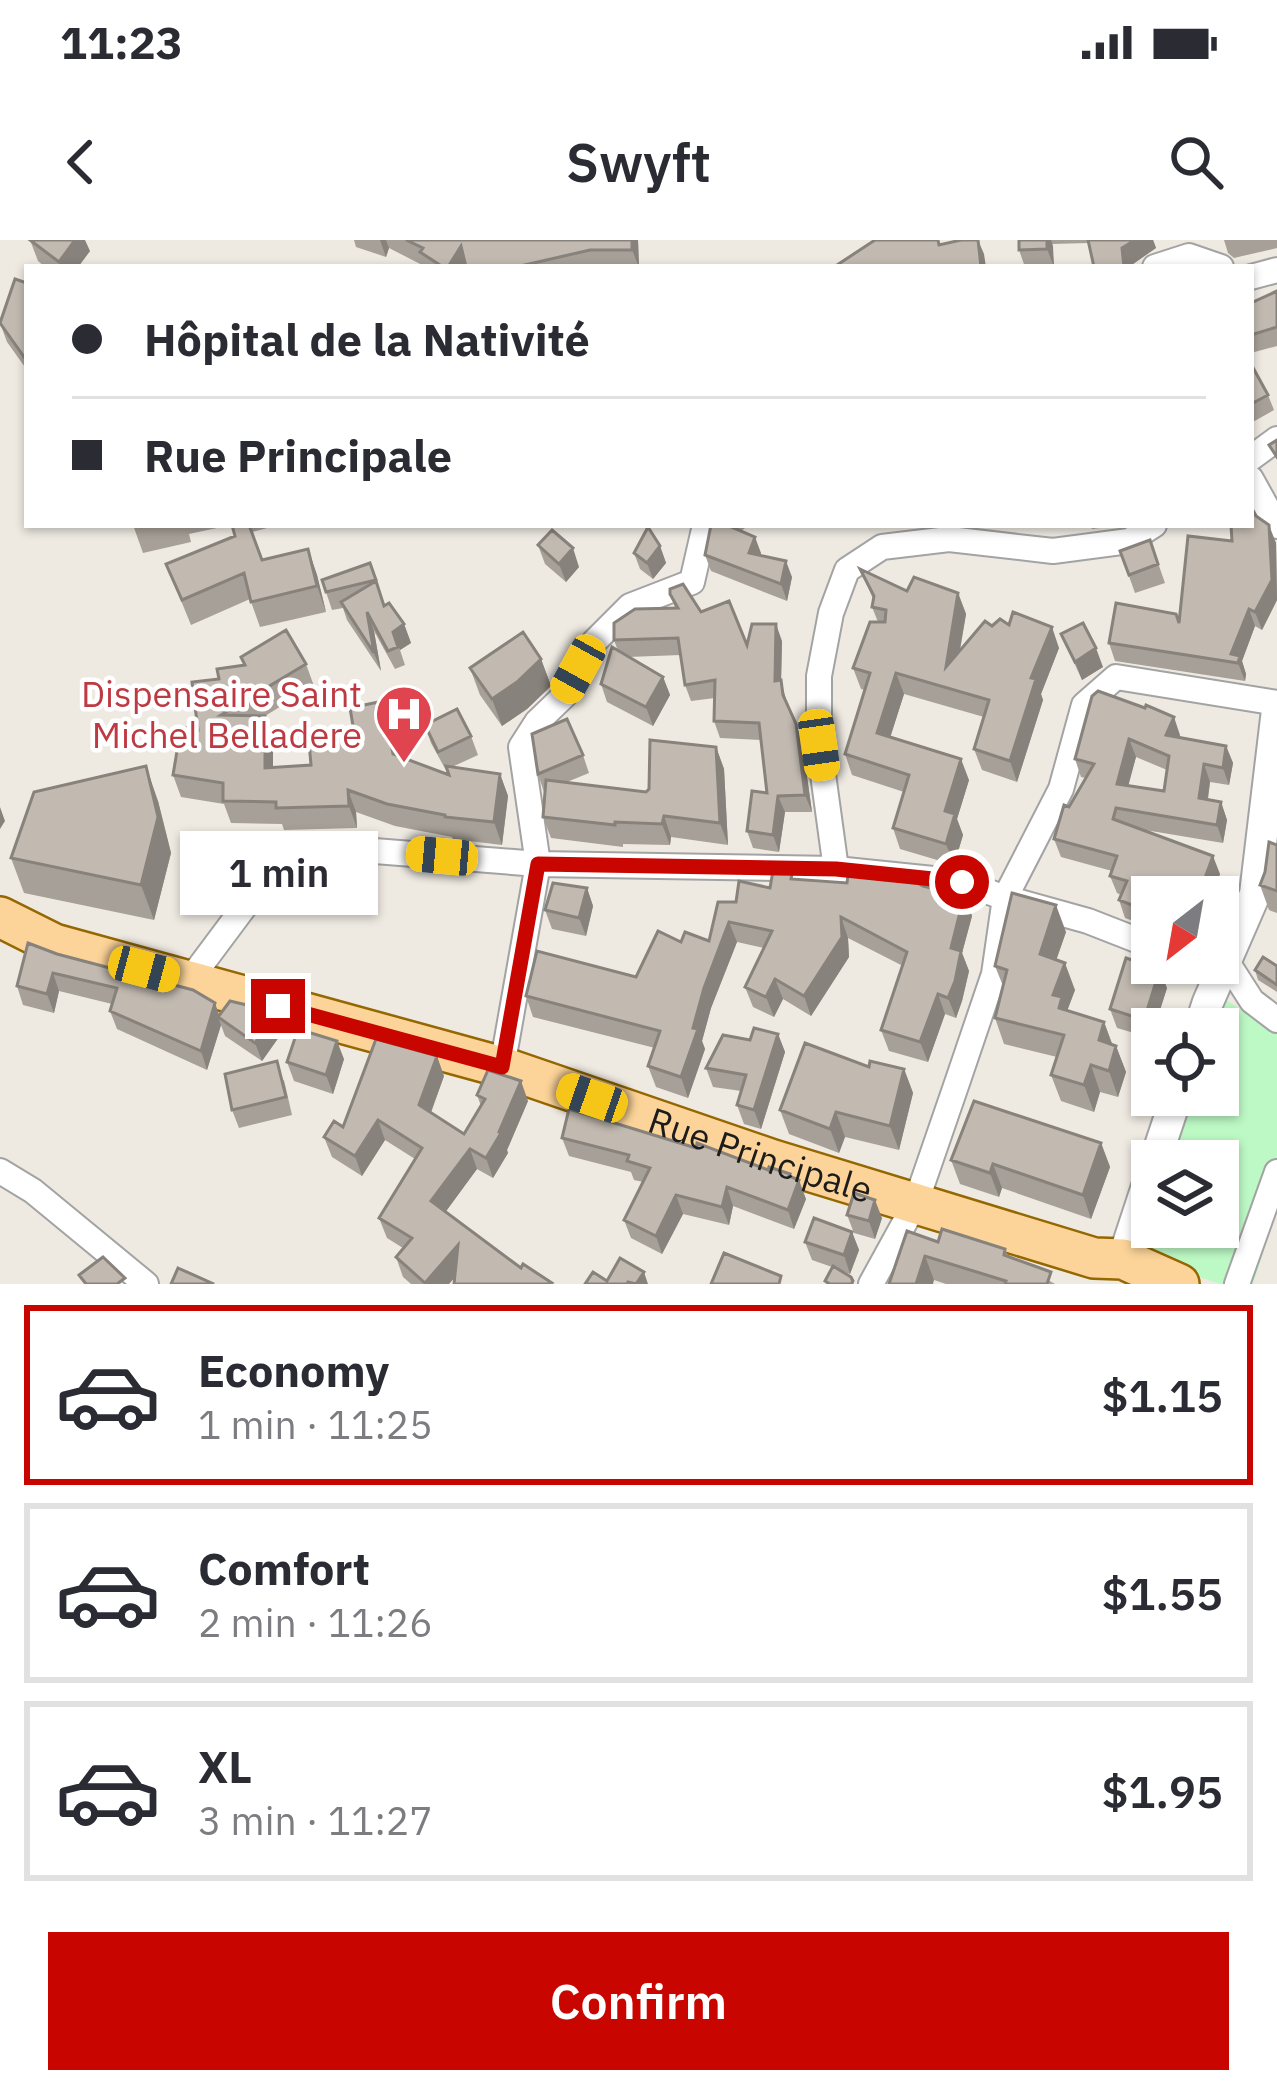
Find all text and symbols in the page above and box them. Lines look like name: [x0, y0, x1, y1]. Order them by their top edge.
text: 11:23: [60, 13, 183, 71]
text: Swyft: [566, 127, 711, 197]
icon: back: [48, 129, 114, 195]
icon: search: [1163, 129, 1229, 195]
text: Hôpital de la Nativité: [144, 310, 590, 368]
text: Rue Principale: [144, 426, 452, 484]
car: [545, 629, 611, 709]
place label: Dispensaire Saint Michel Belladere: [81, 670, 362, 758]
hospital icon: Dispensaire Saint Michel Belladere: [373, 683, 435, 765]
car: [796, 707, 842, 783]
callout: 1 min: [179, 832, 377, 916]
car: [405, 835, 479, 877]
text: 1 min: [229, 847, 329, 898]
route start: [935, 855, 989, 909]
north arrow: [1131, 876, 1239, 984]
map controls: [1131, 876, 1239, 1248]
car: [105, 942, 183, 996]
route end: [251, 979, 305, 1033]
button: locate: [1131, 1008, 1239, 1116]
car: [552, 1069, 632, 1127]
street label: Rue Principale: [643, 1096, 878, 1213]
button: layers: [1131, 1140, 1239, 1248]
icon: car: [54, 1341, 162, 1449]
text: Economy: [198, 1341, 389, 1399]
text: $1.15: [1102, 1366, 1223, 1424]
text: 1 min · 11:25: [198, 1399, 433, 1450]
icon: car: [54, 1539, 162, 1647]
text: Comfort: [198, 1539, 370, 1597]
text: $1.55: [1102, 1564, 1223, 1622]
text: 2 min · 11:26: [198, 1597, 433, 1648]
icon: car: [54, 1737, 162, 1845]
text: XL: [198, 1737, 252, 1795]
text: $1.95: [1102, 1762, 1223, 1820]
text: 3 min · 11:27: [198, 1795, 433, 1846]
button: Confirm: [48, 1932, 1229, 2070]

